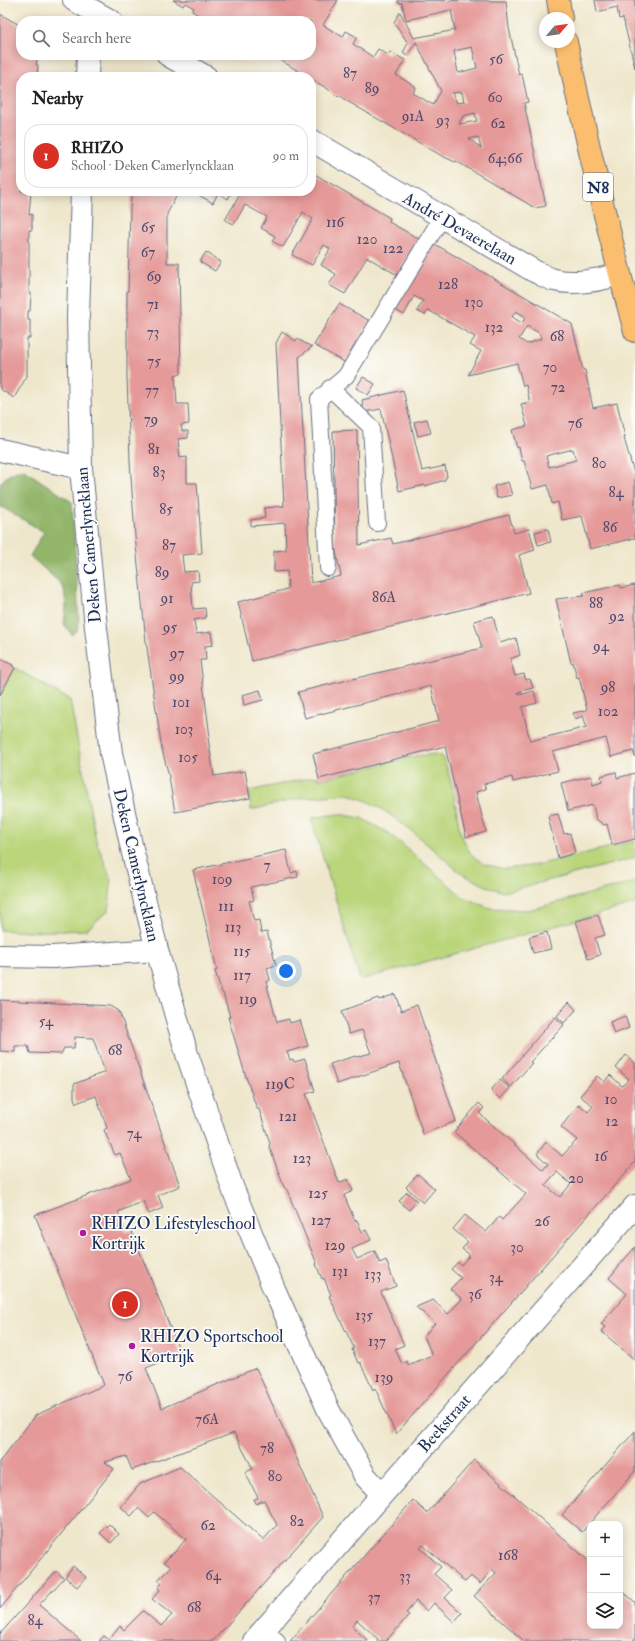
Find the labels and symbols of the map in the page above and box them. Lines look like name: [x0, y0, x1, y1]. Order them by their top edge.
north arrow: [539, 12, 575, 48]
house number: 56: [489, 50, 504, 69]
house number: 87: [343, 64, 357, 83]
house number: 89: [365, 79, 379, 98]
house number: 60: [487, 88, 503, 107]
house number: 91A: [401, 107, 425, 126]
house number: 93: [435, 111, 450, 130]
house number: 62: [490, 114, 506, 133]
house number: 64;66: [488, 149, 524, 168]
road number: N8: [583, 173, 613, 201]
street label: André Devaerelaan: [398, 187, 520, 270]
house number: 116: [326, 213, 346, 232]
house number: 65: [141, 218, 155, 237]
house number: 120: [357, 230, 377, 249]
house number: 122: [383, 239, 404, 258]
house number: 67: [141, 243, 155, 262]
house number: 69: [146, 267, 162, 286]
house number: 128: [438, 275, 458, 294]
house number: 130: [465, 293, 483, 312]
house number: 71: [147, 295, 159, 314]
house number: 132: [485, 318, 504, 337]
house number: 73: [147, 323, 159, 342]
house number: 68: [550, 327, 564, 346]
house number: 75: [147, 352, 161, 371]
house number: 70: [543, 358, 557, 377]
house number: 72: [551, 378, 566, 397]
house number: 77: [145, 381, 159, 400]
house number: 79: [144, 410, 158, 429]
house number: 76: [568, 414, 584, 433]
house number: 81: [148, 440, 160, 459]
house number: 80: [592, 454, 606, 473]
house number: 83: [153, 463, 165, 482]
street label: Deken Camerlyncklaan: [71, 466, 107, 624]
house number: 84: [608, 483, 624, 502]
house number: 85: [159, 500, 173, 519]
house number: 86: [603, 518, 619, 537]
house number: 87: [162, 536, 176, 555]
house number: 89: [155, 563, 169, 582]
house number: 86A: [372, 588, 397, 607]
house number: 91: [160, 589, 174, 608]
house number: 88: [589, 594, 603, 613]
house number: 92: [608, 607, 625, 626]
house number: 95: [162, 618, 178, 637]
house number: 94: [592, 637, 610, 656]
house number: 97: [169, 644, 184, 663]
house number: 99: [168, 667, 185, 686]
house number: 98: [600, 678, 615, 697]
house number: 101: [172, 693, 190, 712]
house number: 102: [598, 702, 619, 721]
house number: 103: [175, 720, 193, 739]
house number: 105: [178, 748, 198, 767]
street label: Deken Camerlyncklaan: [108, 786, 164, 944]
house number: 7: [264, 856, 271, 875]
house number: 109: [212, 870, 232, 889]
house number: 111: [218, 897, 234, 916]
house number: 113: [225, 918, 241, 937]
house number: 115: [233, 942, 251, 961]
your location: [276, 961, 296, 981]
house number: 117: [233, 966, 251, 985]
house number: 119: [239, 990, 257, 1009]
house number: 54: [39, 1012, 54, 1031]
house number: 68: [108, 1041, 122, 1060]
house number: 119C: [265, 1075, 295, 1094]
house number: 10: [605, 1090, 617, 1109]
house number: 121: [279, 1107, 297, 1126]
house number: 12: [606, 1112, 619, 1131]
house number: 74: [127, 1124, 142, 1143]
house number: 16: [595, 1147, 609, 1166]
house number: 123: [293, 1149, 311, 1168]
house number: 20: [568, 1169, 584, 1188]
house number: 125: [308, 1184, 328, 1203]
house number: 127: [311, 1211, 331, 1230]
house number: 26: [534, 1212, 551, 1231]
place label: RHIZO Lifestyleschool Kortrijk: [91, 1213, 257, 1254]
marker: RHIZO Lifestyleschool Kortrijk: [78, 1228, 88, 1238]
house number: 129: [325, 1236, 345, 1255]
house number: 30: [510, 1238, 524, 1257]
house number: 131: [332, 1262, 348, 1281]
house number: 133: [365, 1265, 381, 1284]
house number: 34: [489, 1268, 504, 1287]
house number: 36: [468, 1285, 483, 1304]
pin: 1: [112, 1289, 138, 1319]
house number: 135: [355, 1306, 373, 1325]
place label: RHIZO Sportschool Kortrijk: [140, 1326, 284, 1367]
house number: 137: [368, 1332, 386, 1351]
marker: RHIZO Sportschool Kortrijk: [127, 1341, 137, 1351]
house number: 76: [118, 1367, 134, 1386]
house number: 139: [375, 1368, 393, 1387]
street label: Beekstraat: [413, 1389, 476, 1457]
house number: 76A: [195, 1410, 219, 1429]
house number: 78: [260, 1439, 274, 1458]
house number: 80: [268, 1467, 282, 1486]
house number: 82: [290, 1512, 305, 1531]
house number: 62: [200, 1516, 216, 1535]
house number: 168: [498, 1546, 518, 1565]
house number: 64: [205, 1566, 222, 1585]
house number: 33: [399, 1567, 411, 1586]
house number: 37: [368, 1588, 380, 1607]
house number: 68: [187, 1598, 201, 1617]
house number: 84: [27, 1611, 43, 1630]

